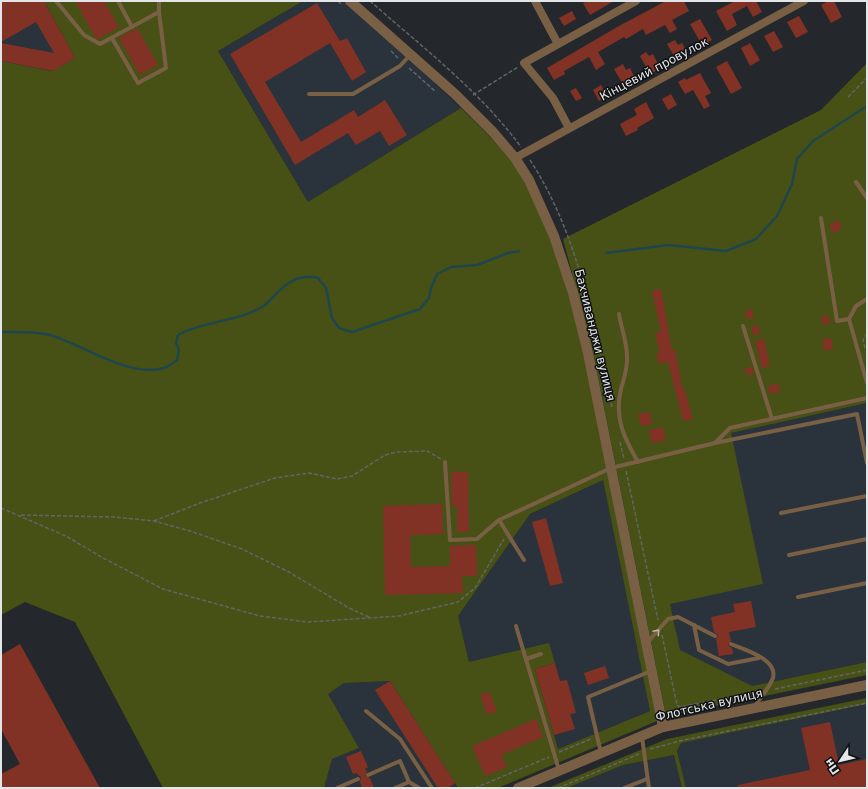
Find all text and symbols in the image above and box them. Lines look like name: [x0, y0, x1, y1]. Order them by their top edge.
street label: Кінцевий провулок: [597, 34, 711, 104]
street label: Бахчиванджи вулиця: [572, 268, 618, 402]
one-way arrow: [653, 629, 660, 636]
street label: Флотська вулиця: [654, 686, 764, 724]
north arrow: [820, 741, 860, 781]
text: Пн: [822, 756, 842, 777]

